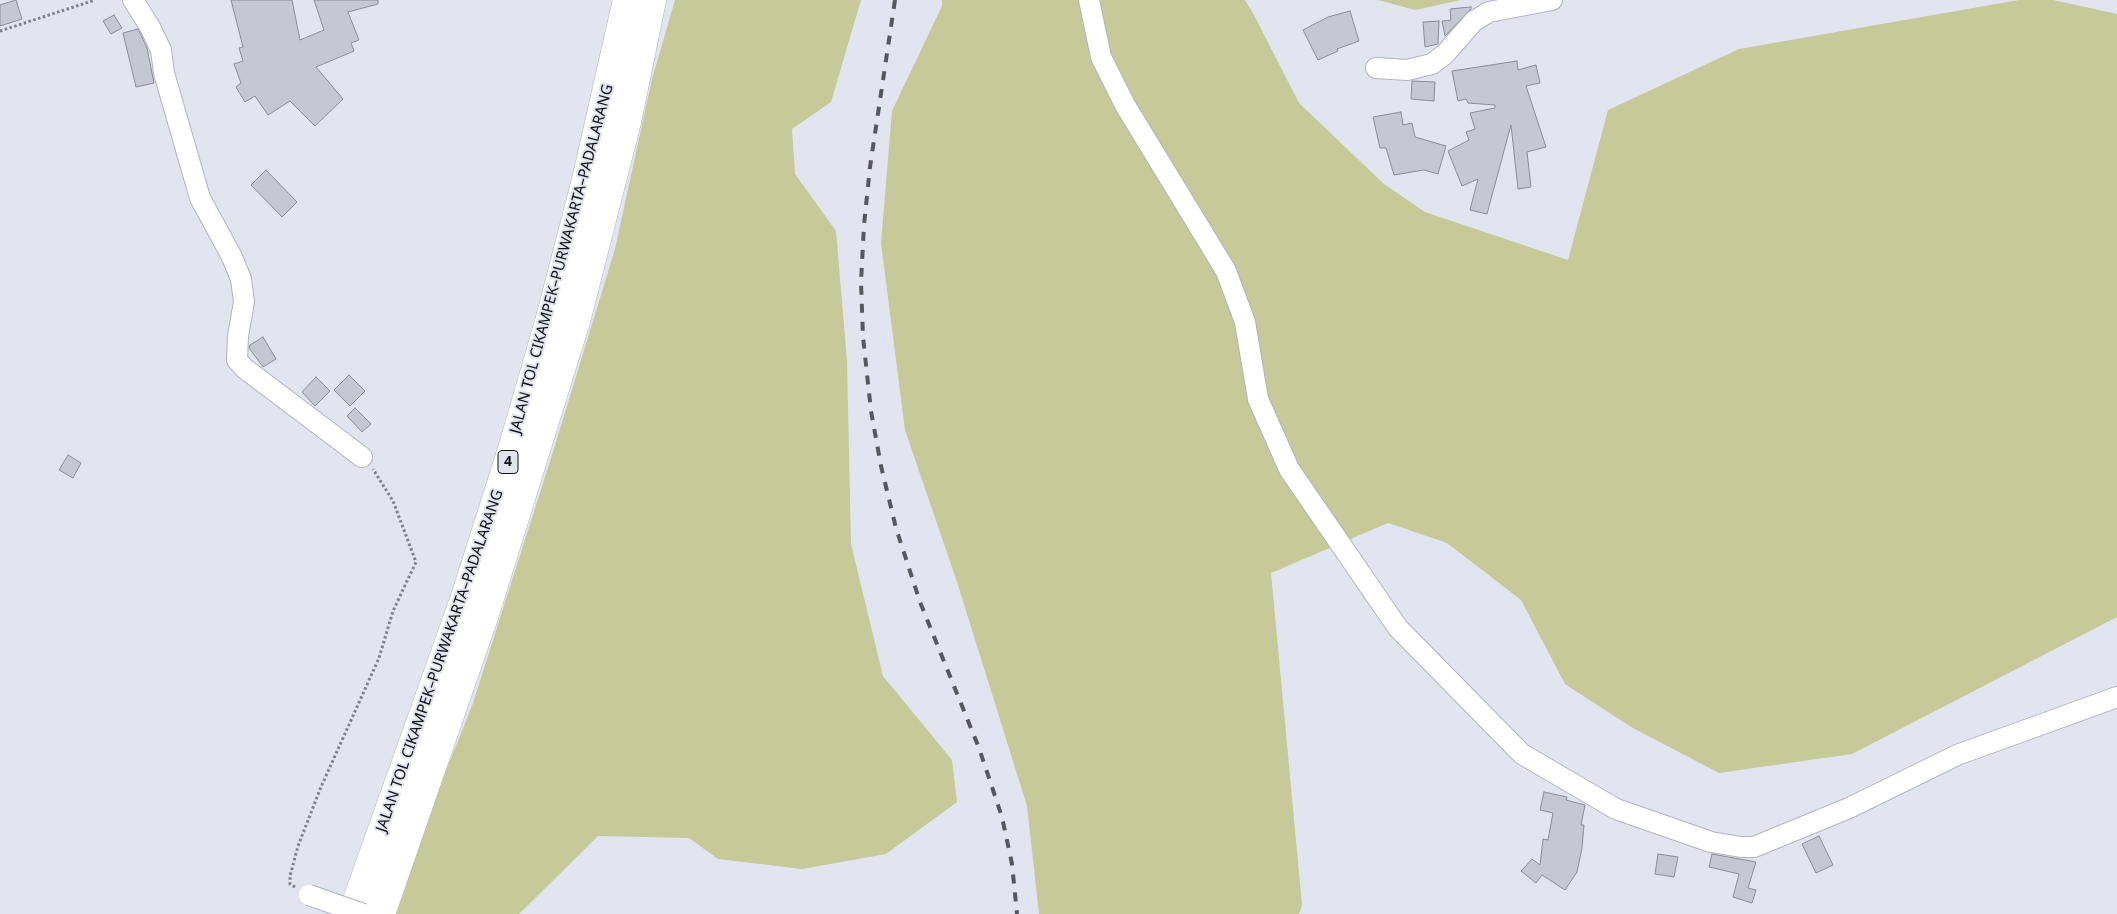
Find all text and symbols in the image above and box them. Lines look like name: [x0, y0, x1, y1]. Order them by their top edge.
street label: JALAN TOL CIKAMPEK–PURWAKARTA–PADALARANG: [507, 82, 617, 436]
road number: 4: [498, 451, 518, 474]
street label: JALAN TOL CIKAMPEK–PURWAKARTA–PADALARANG: [373, 487, 507, 835]

